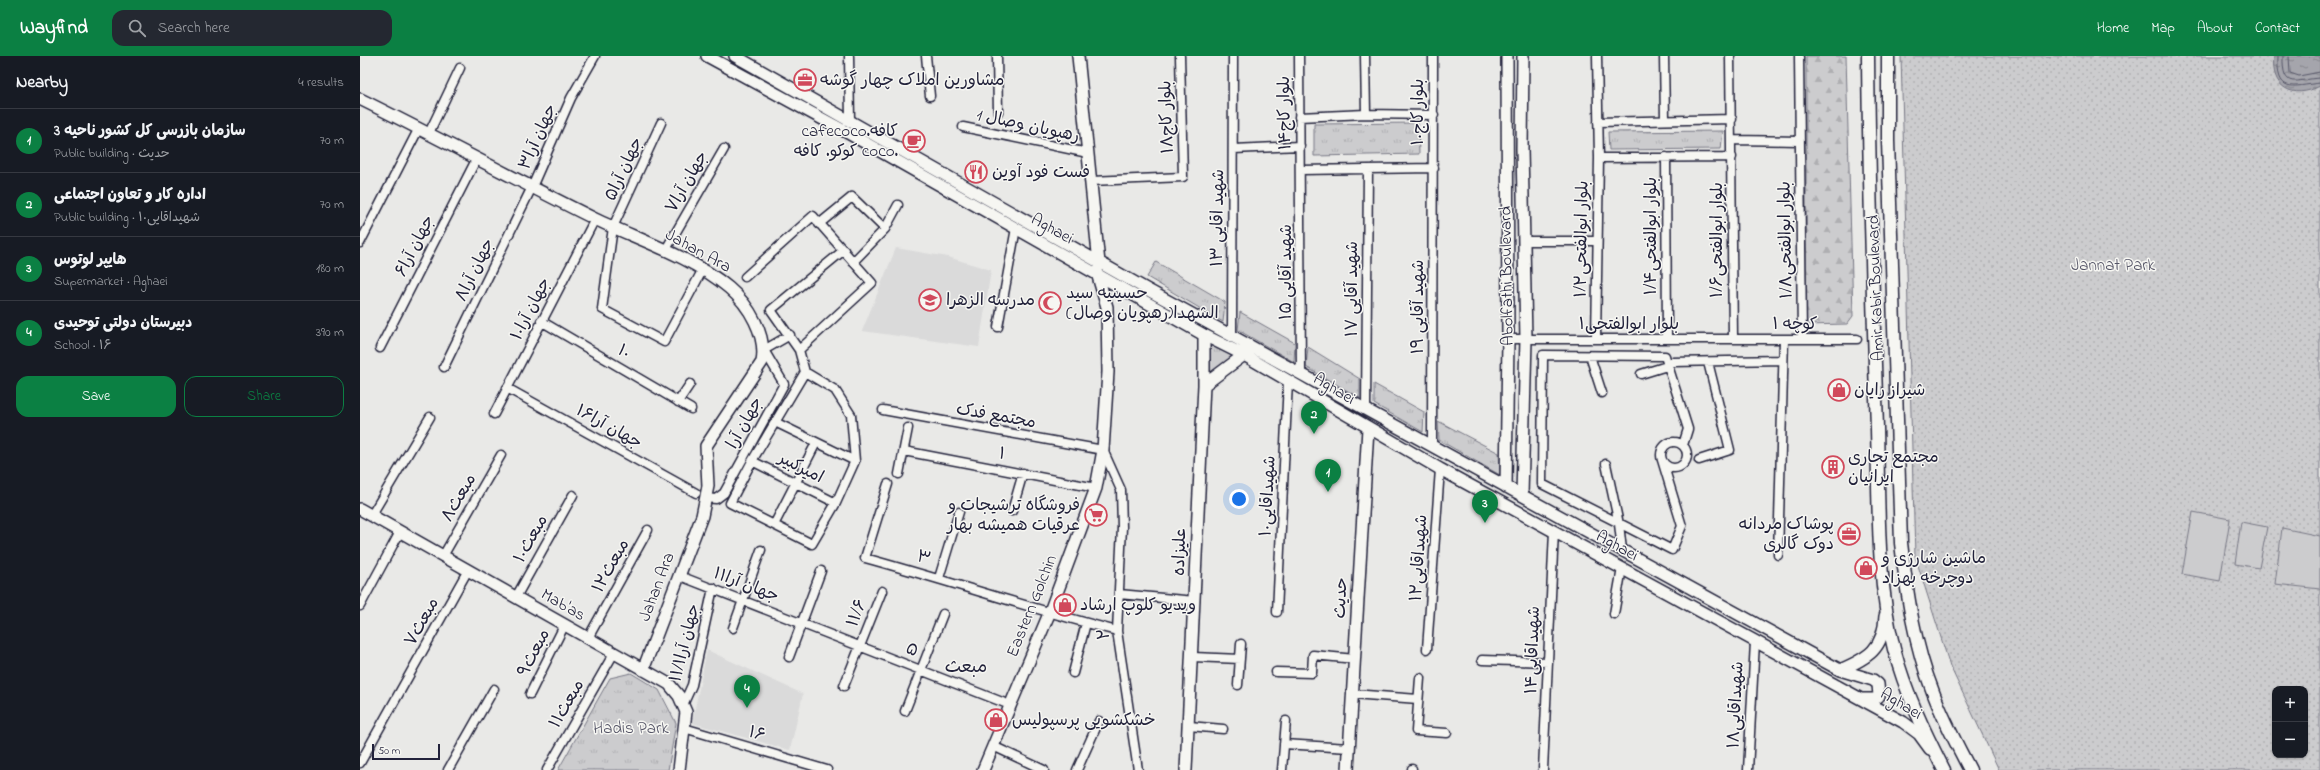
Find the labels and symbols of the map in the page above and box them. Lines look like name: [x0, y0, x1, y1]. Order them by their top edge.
office icon: مشاورین املاک چهار گوشه: [792, 67, 818, 93]
place label: مشاورین املاک چهار گوشه: [820, 68, 1004, 93]
street label: بلوار کاج۱۴: [1272, 76, 1298, 150]
street label: بلوار کاج۱۰: [1406, 78, 1431, 146]
street label: بلوار کاج۱۸: [1153, 80, 1181, 154]
street label: جهان آرا۳: [512, 100, 564, 174]
street label: 1 رهپویان وصال: [974, 103, 1082, 149]
place label: cafecoco.کافه کوکو. کافه coco.: [794, 119, 899, 164]
cafe icon: cafecoco.کافه کوکو. کافه coco.: [901, 128, 927, 154]
street label: جهان آرا۵: [598, 133, 650, 205]
street label: جهان آرا۷: [659, 146, 715, 218]
restaurant icon: فست فود آوین: [963, 159, 989, 185]
place label: فست فود آوین: [992, 160, 1090, 185]
street label: شهید اقایی ۱۳: [1205, 169, 1231, 267]
street label: بلوار ابوالفتحی۱/۴: [1639, 177, 1664, 295]
street label: بلوار ابوالفتحی۱/۲: [1568, 180, 1596, 298]
street label: بلوار ابوالفتحی۱/۸: [1772, 181, 1800, 299]
street label: بلوار ابوالفتحی۱/۶: [1705, 182, 1730, 298]
street label: Abolfathi Boulevard: [1493, 205, 1521, 346]
street label: Aghaei: [1025, 207, 1078, 253]
street label: جهان آرا۶: [389, 211, 441, 281]
street label: Amir Kabir Boulevard: [1861, 214, 1891, 362]
street label: Jahan Ara: [660, 223, 736, 279]
street label: شهید آقایی ۱۵: [1274, 224, 1299, 320]
street label: جهان آرا۸: [449, 234, 501, 306]
street label: شهید آقایی ۱۷: [1340, 241, 1365, 337]
park label: Jannat Park: [2071, 253, 2156, 278]
street label: شهید آقایی ۱۹: [1406, 260, 1431, 354]
street label: جهان آرا۱۰: [504, 273, 558, 345]
place label: حسینیه سید الشهدا(رهپویان وصال): [1066, 281, 1219, 326]
school or university icon: مدرسه الزهرا: [917, 287, 943, 313]
place label: مدرسه الزهرا: [946, 288, 1035, 313]
mosque icon: حسینیه سید الشهدا(رهپویان وصال): [1037, 290, 1063, 316]
street label: بلوار ابوالفتحی۱: [1579, 312, 1679, 337]
street label: کوچه ۱: [1772, 312, 1818, 337]
street label: ۱۰: [613, 338, 635, 366]
street label: Aghaei: [1307, 367, 1360, 413]
shop icon: شیراز رایان: [1826, 377, 1852, 403]
place label: شیراز رایان: [1854, 378, 1925, 403]
street label: جهان آرا: [720, 392, 770, 454]
street label: مجتمع فدک: [954, 397, 1038, 435]
street label: جهان آرا۱۶: [571, 398, 647, 456]
pin: 2: [1301, 401, 1327, 434]
street label: ۱: [997, 441, 1007, 467]
street label: امیرکبیر: [772, 445, 828, 490]
place label: مجتمع تجاری ایرانیان: [1848, 445, 1939, 490]
building icon: مجتمع تجاری ایرانیان: [1820, 454, 1846, 480]
street label: شهیداقایی۱۰: [1253, 455, 1283, 537]
pin: 1: [1315, 459, 1341, 492]
street label: مبعث۸: [435, 469, 483, 527]
your location: [1229, 489, 1249, 509]
pin: 3: [1472, 490, 1498, 523]
place label: فروشگاه ترشیجات و عرقیات همیشه بهار: [945, 493, 1080, 538]
supermarket icon: فروشگاه ترشیجات و عرقیات همیشه بهار: [1083, 502, 1109, 528]
street label: مبعث۱۰: [508, 510, 554, 568]
place label: پوشاک مردانه دوک گالری: [1738, 512, 1834, 557]
street label: شهیداقایی۱۲: [1403, 514, 1435, 602]
office icon: پوشاک مردانه دوک گالری: [1836, 521, 1862, 547]
street label: Aghaei: [1590, 524, 1643, 570]
street label: علیزاده: [1167, 528, 1193, 576]
street label: مبعث۱۲: [586, 535, 636, 597]
street label: ۳: [914, 544, 934, 572]
place label: ماشین شارژی و دوچرخه بهزاد: [1880, 546, 1986, 591]
street label: Jahan Ara: [632, 549, 682, 625]
street label: Eastern Golchin: [1000, 551, 1064, 661]
shop icon: ماشین شارژی و دوچرخه بهزاد: [1853, 555, 1879, 581]
street label: جهان آرا۱۱: [710, 561, 782, 609]
street label: حدیث: [1327, 577, 1355, 619]
street label: Mab'as: [536, 582, 590, 628]
shop icon: ویدیو کلوپ ارشاد: [1052, 592, 1078, 618]
street label: مبعث۷: [398, 593, 446, 651]
place label: ویدیو کلوپ ارشاد: [1080, 593, 1196, 618]
street label: ۱۱/۶: [840, 595, 874, 631]
street label: جهان آرا۱۱/۱: [663, 601, 707, 685]
street label: شهیداقایی۱۴: [1519, 605, 1547, 695]
street label: مبعث۹: [511, 625, 557, 681]
street label: ۲: [1091, 627, 1117, 641]
street label: ۵: [902, 636, 922, 664]
district label: مبعث: [945, 655, 987, 681]
street label: شهیداقایی۱۸: [1721, 661, 1751, 749]
street label: مبعث۱۱: [543, 675, 591, 733]
pin: 4: [734, 675, 760, 708]
street label: Aghaei: [1874, 682, 1927, 728]
shop icon: خشکشویی پرسپولیس: [983, 707, 1009, 733]
place label: خشکشویی پرسپولیس: [1012, 708, 1156, 733]
park label: Hadis Park: [593, 716, 669, 741]
street label: ۱۶: [746, 720, 768, 748]
scale bar: [372, 742, 440, 761]

